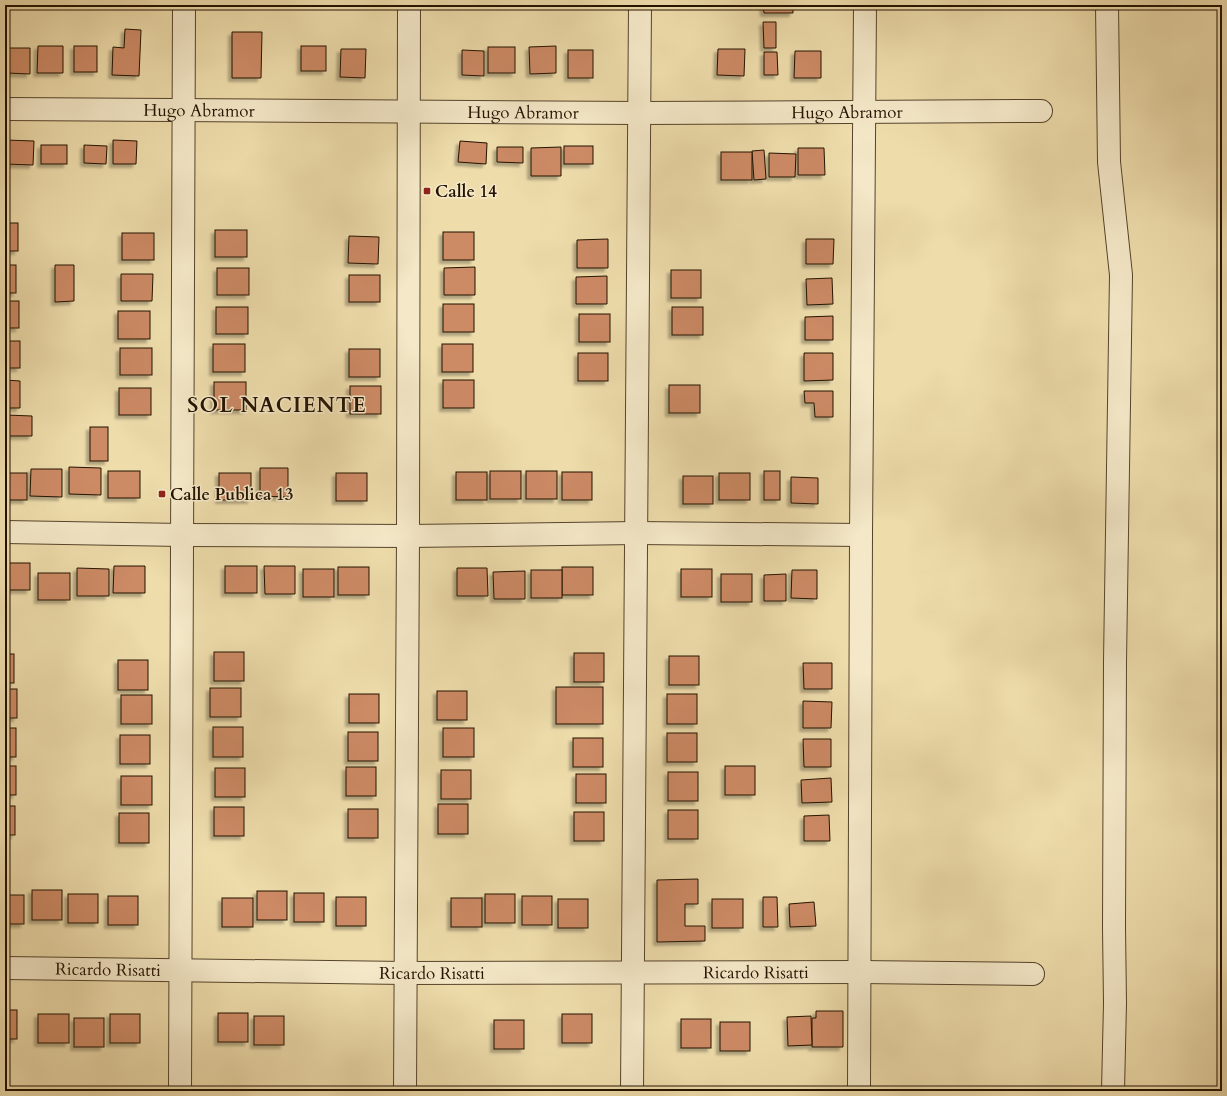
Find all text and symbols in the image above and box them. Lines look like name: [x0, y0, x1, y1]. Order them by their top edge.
street label: Hugo Abramor: [143, 98, 256, 122]
street label: Hugo Abramor: [467, 100, 580, 124]
street label: Hugo Abramor: [791, 100, 904, 124]
place label: Calle 14: [435, 180, 497, 203]
marker: Calle 14: [422, 186, 432, 196]
district label: SOL NACIENTE: [187, 391, 367, 420]
place label: Calle Publica 13: [170, 483, 293, 506]
marker: Calle Publica 13: [157, 489, 167, 499]
street label: Ricardo Risatti: [55, 957, 161, 981]
street label: Ricardo Risatti: [379, 961, 485, 985]
street label: Ricardo Risatti: [703, 961, 809, 984]

